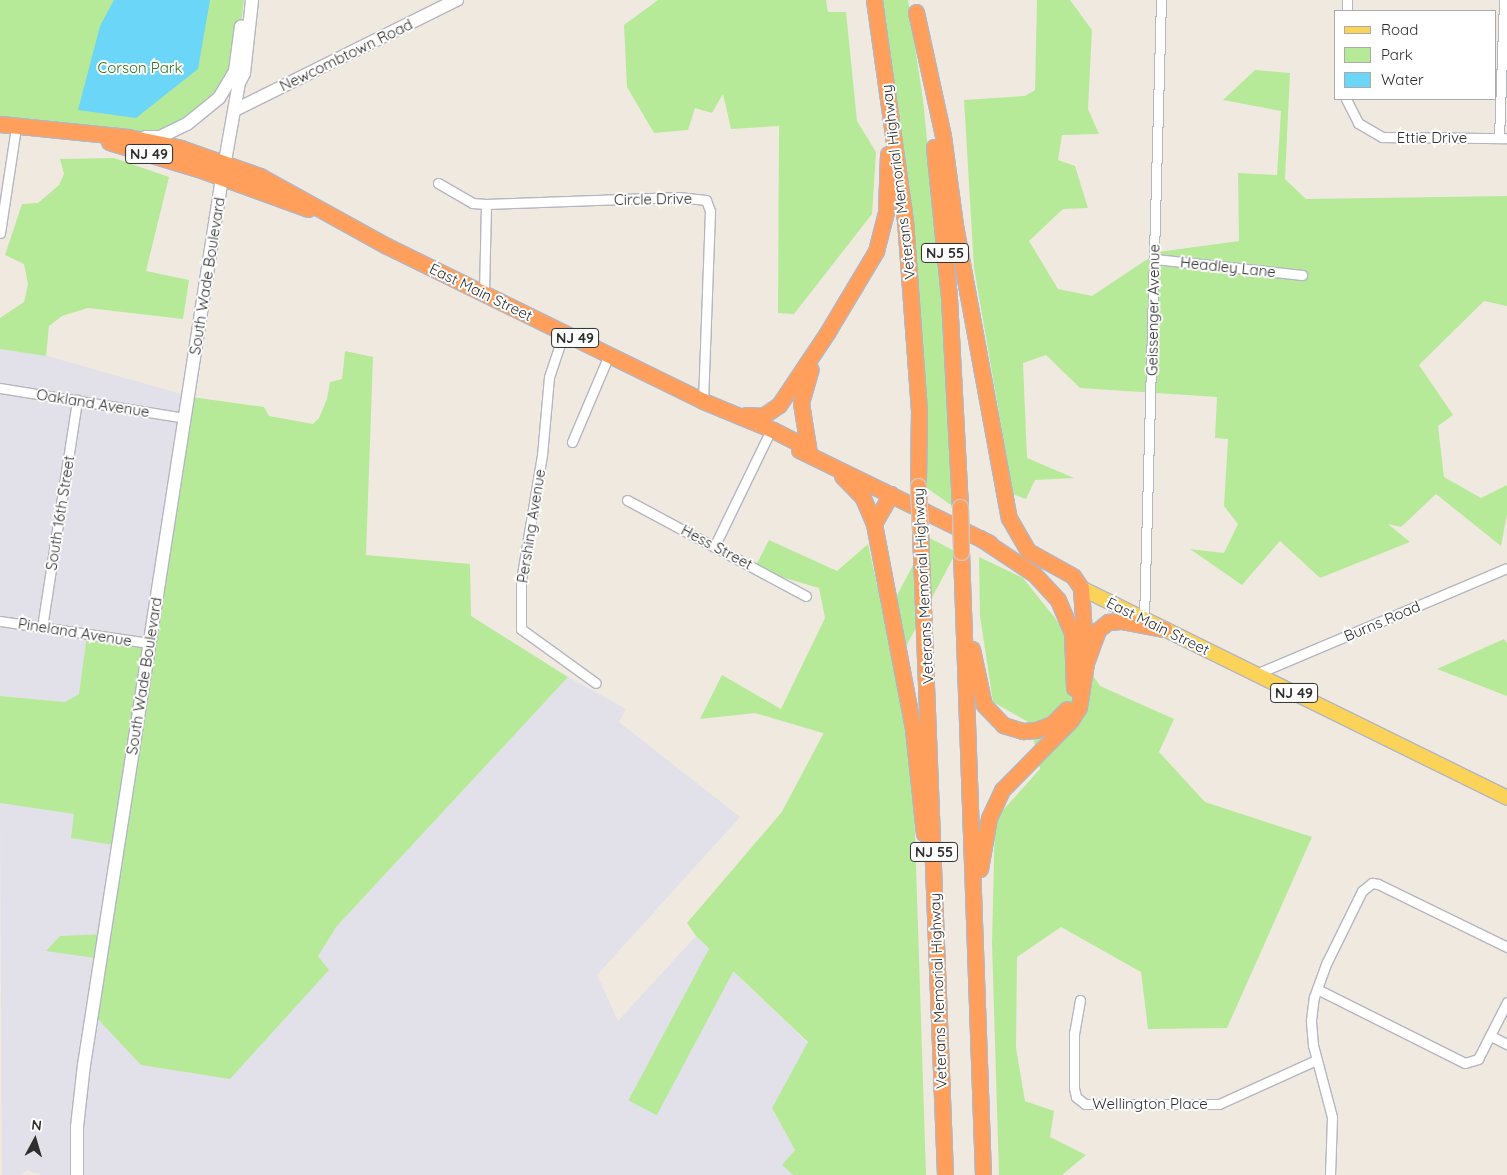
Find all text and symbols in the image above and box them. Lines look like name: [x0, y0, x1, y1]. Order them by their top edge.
legend: [1334, 10, 1497, 100]
street label: Newcombtown Road: [277, 15, 415, 95]
text: Road: [1381, 20, 1418, 39]
text: Park: [1381, 45, 1413, 64]
park label: Corson Park: [97, 59, 183, 77]
text: Water: [1381, 70, 1424, 89]
street label: Veterans Memorial Highway: [877, 84, 919, 280]
street label: Ettie Drive: [1397, 129, 1467, 147]
road number: NJ 49: [124, 142, 174, 166]
street label: Circle Drive: [614, 189, 692, 209]
street label: South Wade Boulevard: [186, 196, 228, 356]
road number: NJ 55: [920, 242, 970, 264]
street label: Geissenger Avenue: [1143, 244, 1163, 376]
street label: Headley Lane: [1179, 253, 1277, 281]
street label: East Main Street: [427, 259, 535, 325]
road number: NJ 49: [550, 326, 600, 349]
street label: Oakland Avenue: [35, 385, 151, 421]
street label: South 16th Street: [42, 454, 78, 572]
street label: Pershing Avenue: [513, 468, 549, 584]
street label: Veterans Memorial Highway: [909, 488, 937, 684]
street label: Hess Street: [678, 521, 756, 573]
street label: East Main Street: [1104, 593, 1212, 659]
street label: South Wade Boulevard: [123, 596, 165, 756]
street label: Burns Road: [1341, 597, 1423, 645]
street label: Pineland Avenue: [17, 614, 133, 650]
road number: NJ 49: [1269, 681, 1319, 704]
road number: NJ 55: [909, 840, 959, 864]
street label: Veterans Memorial Highway: [926, 893, 950, 1089]
street label: Wellington Place: [1092, 1095, 1208, 1113]
north arrow: [10, 1115, 60, 1165]
text: N: [30, 1116, 43, 1135]

